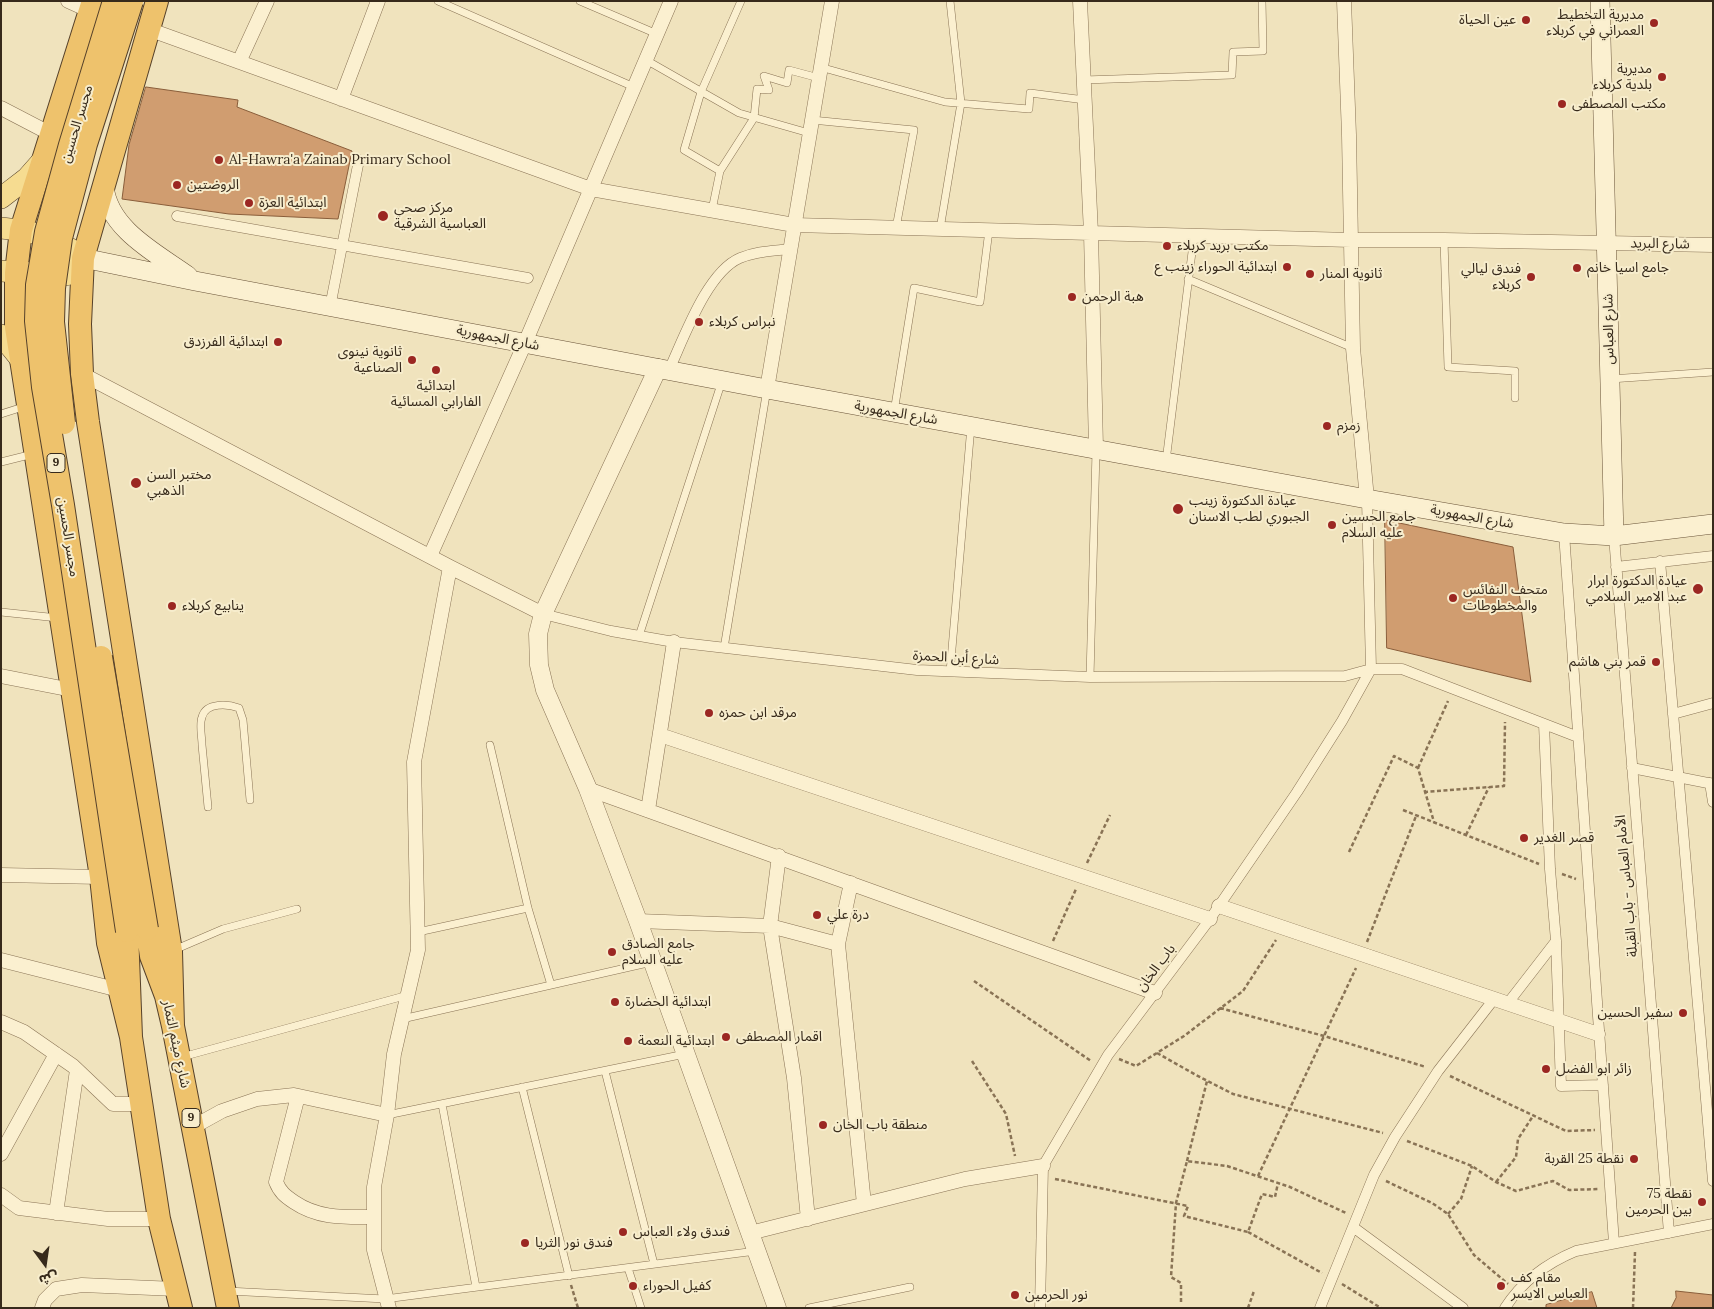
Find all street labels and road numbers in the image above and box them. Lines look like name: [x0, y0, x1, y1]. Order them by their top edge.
street label: مجسر الحسين: [57, 83, 97, 165]
street label: شارع البريد: [1630, 235, 1690, 253]
street label: شارع العباس: [1600, 293, 1618, 365]
street label: شارع الجمهورية: [455, 322, 541, 354]
street label: شارع الجمهورية: [853, 397, 939, 429]
road number: 9: [47, 453, 65, 472]
street label: مجسر الحسين: [53, 496, 83, 578]
street label: شارع الجمهورية: [1429, 501, 1515, 533]
street label: شارع أبن الحمزة: [912, 647, 1000, 669]
street label: الأمام العباس - باب القبلة: [1612, 814, 1642, 958]
street label: باب الخان: [1133, 941, 1179, 995]
street label: شارع ميثم التمار: [158, 998, 194, 1090]
road number: 9: [182, 1108, 200, 1128]

